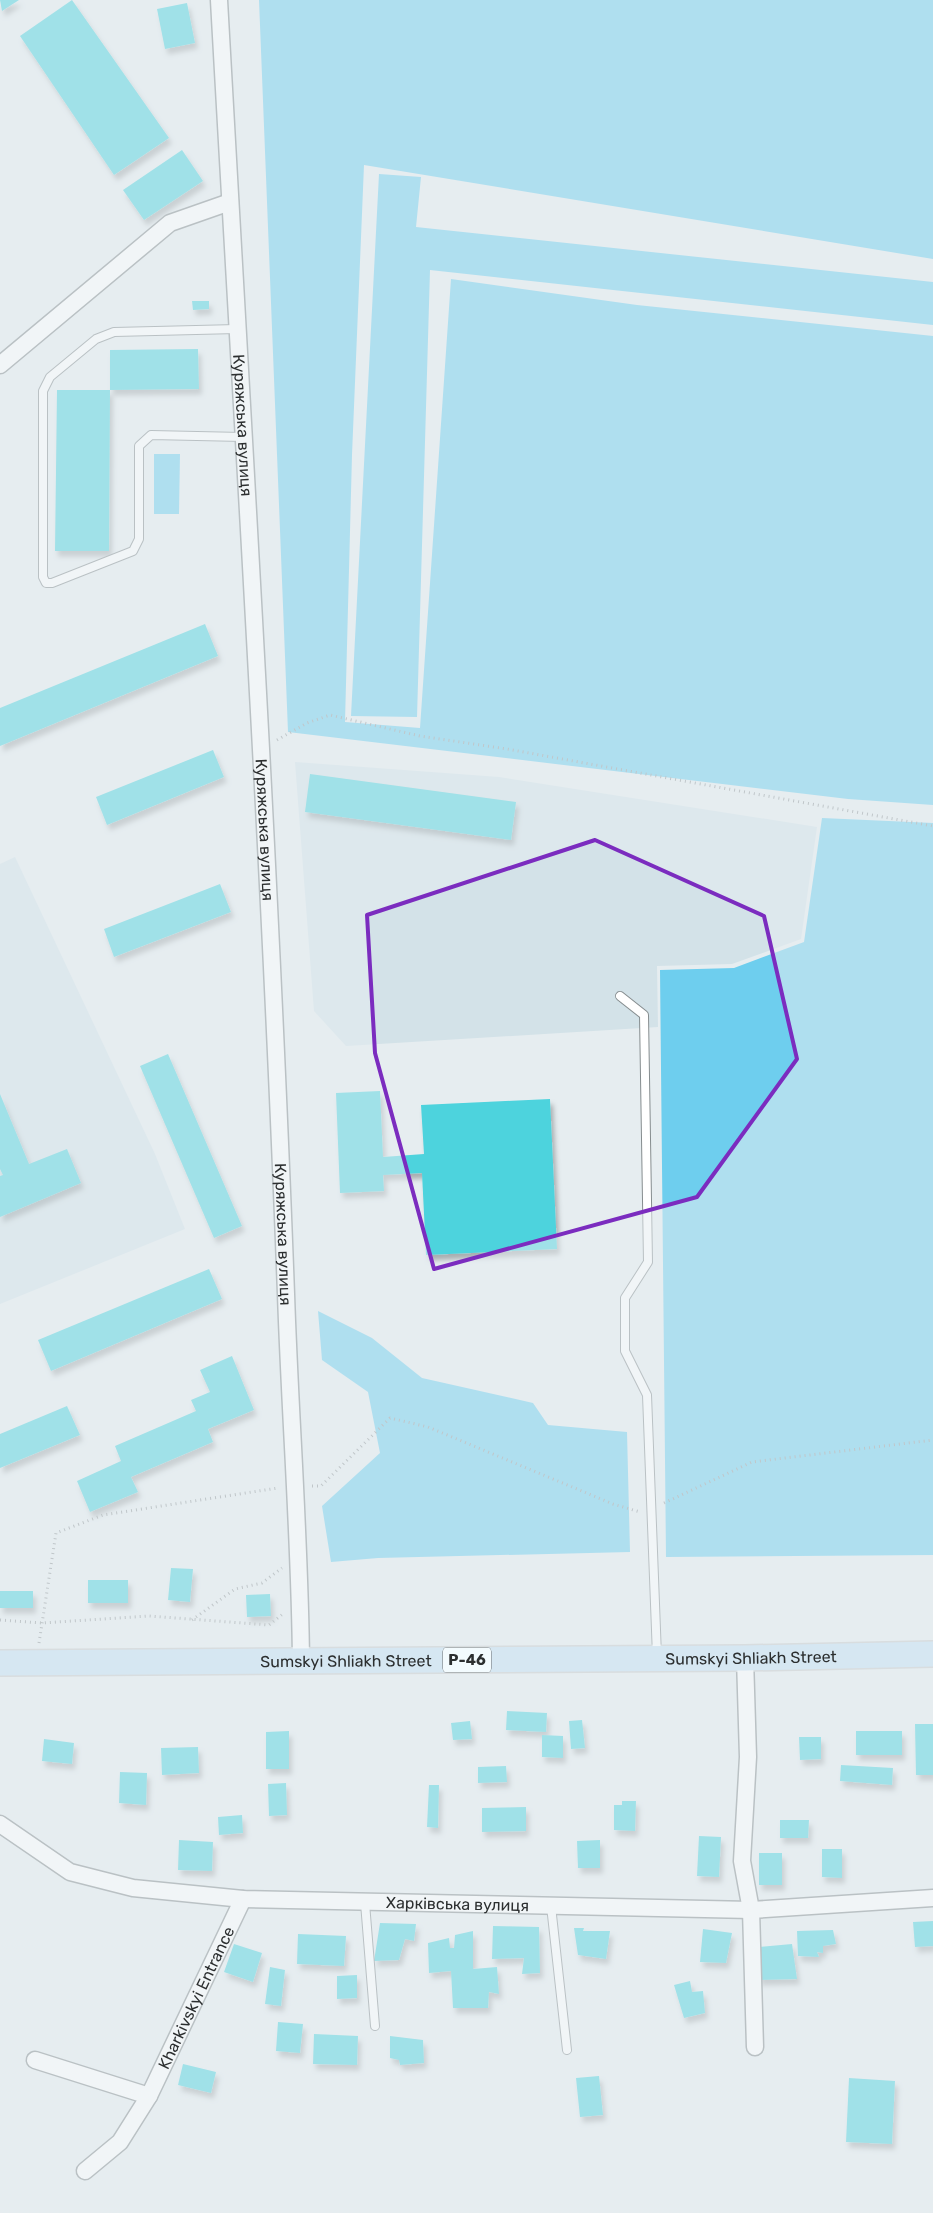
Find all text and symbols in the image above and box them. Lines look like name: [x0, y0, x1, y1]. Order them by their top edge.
street label: Куряжська вулиця: [230, 354, 257, 497]
street label: Куряжська вулиця: [252, 758, 278, 901]
street label: Куряжська вулиця: [271, 1163, 296, 1306]
street label: Sumskyi Shliakh Street: [665, 1647, 837, 1668]
road number: Р-46: [443, 1648, 491, 1672]
street label: Sumskyi Shliakh Street: [260, 1651, 432, 1671]
street label: Харківська вулиця: [386, 1893, 529, 1915]
street label: Kharkivskyi Entrance: [154, 1923, 238, 2072]

